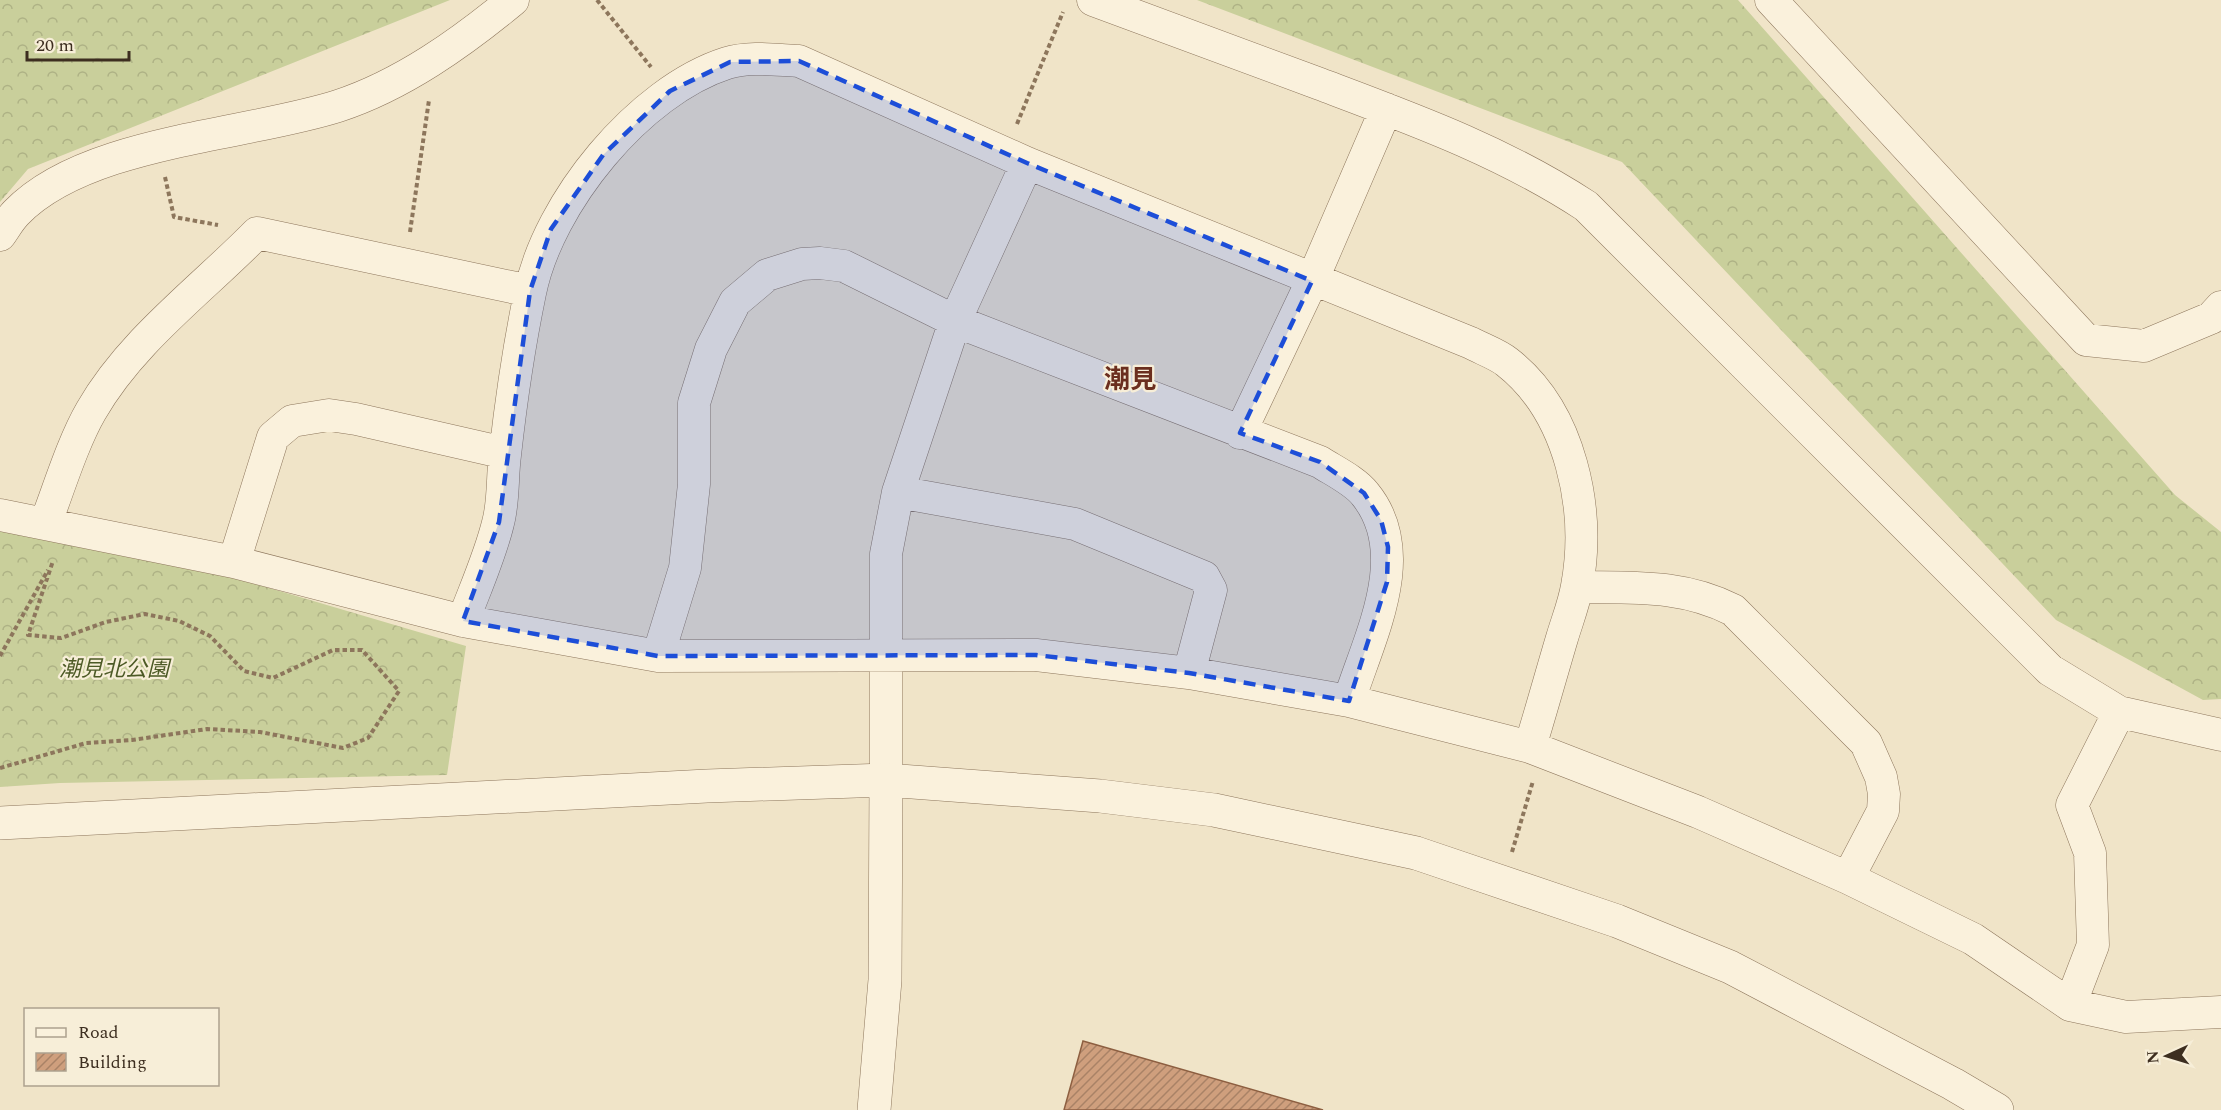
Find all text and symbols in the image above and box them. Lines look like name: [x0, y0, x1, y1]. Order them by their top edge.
scale bar: [27, 24, 129, 62]
text: 20 m: [36, 32, 74, 59]
district label: 潮見: [1104, 360, 1156, 400]
park label: 潮見北公園: [59, 653, 172, 686]
legend: [24, 1008, 219, 1086]
text: Road: [78, 1019, 119, 1046]
north arrow: [2137, 1026, 2197, 1086]
text: Building: [78, 1049, 147, 1076]
text: N: [2141, 1050, 2165, 1064]

